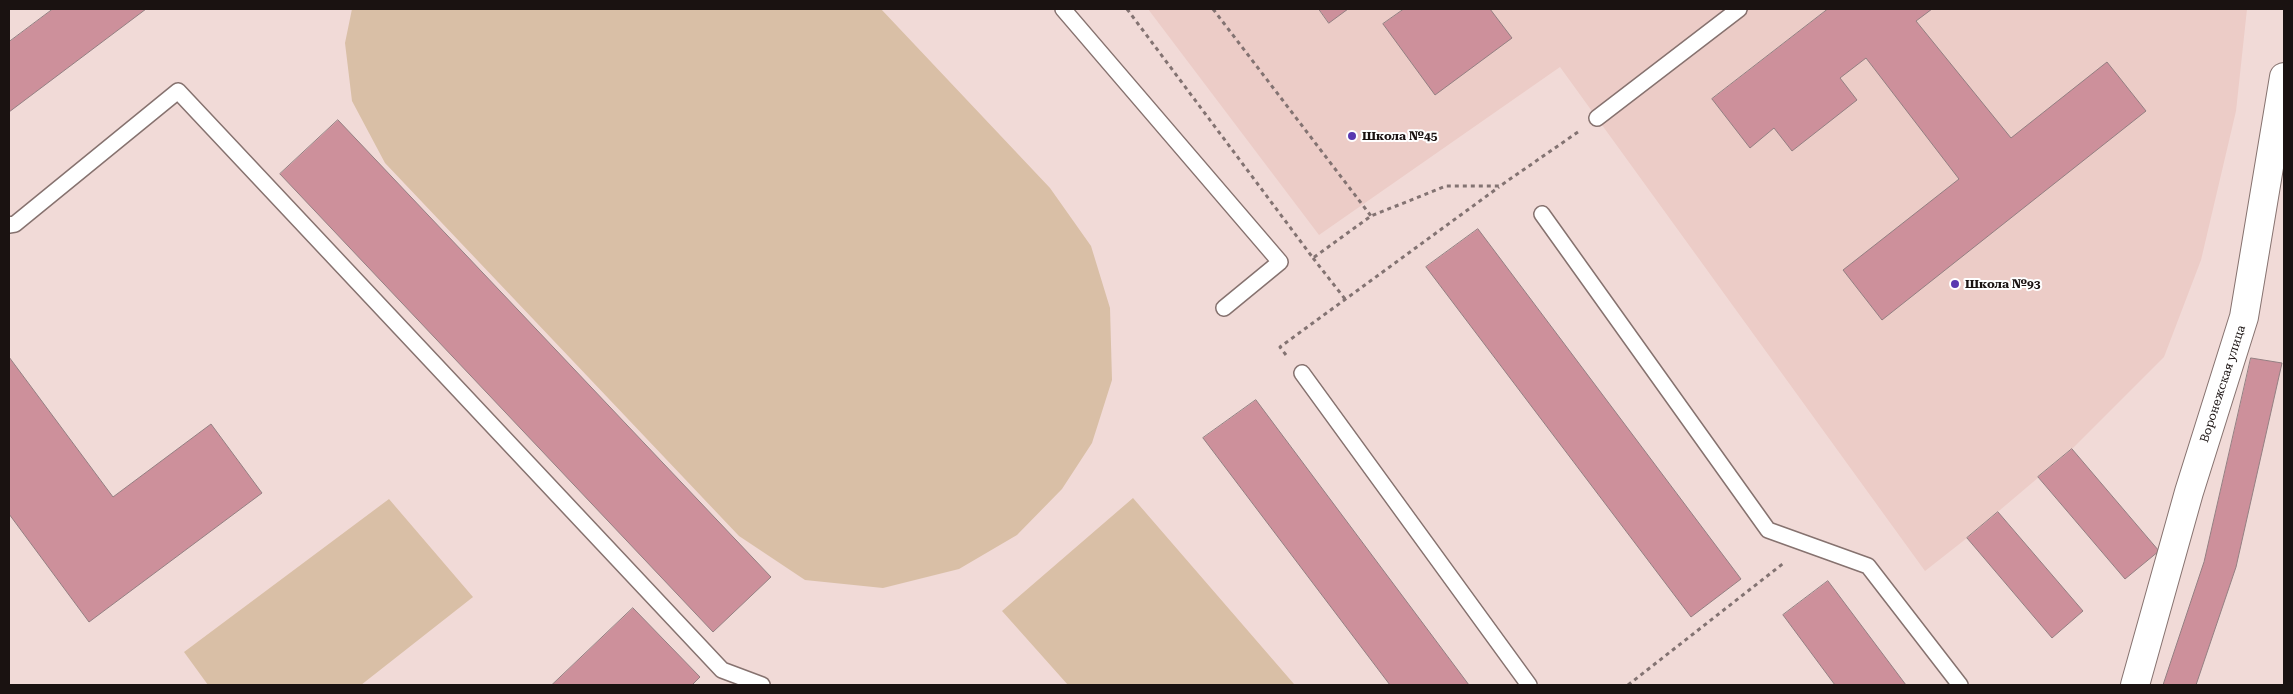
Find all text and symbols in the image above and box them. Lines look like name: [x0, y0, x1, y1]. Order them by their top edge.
place label: Школа №45: [1362, 129, 1438, 143]
marker: Школа №45: [1346, 130, 1358, 142]
place label: Школа №93: [1965, 277, 2041, 291]
marker: Школа №93: [1949, 278, 1961, 290]
street label: Воронежская улица: [2197, 324, 2249, 444]

